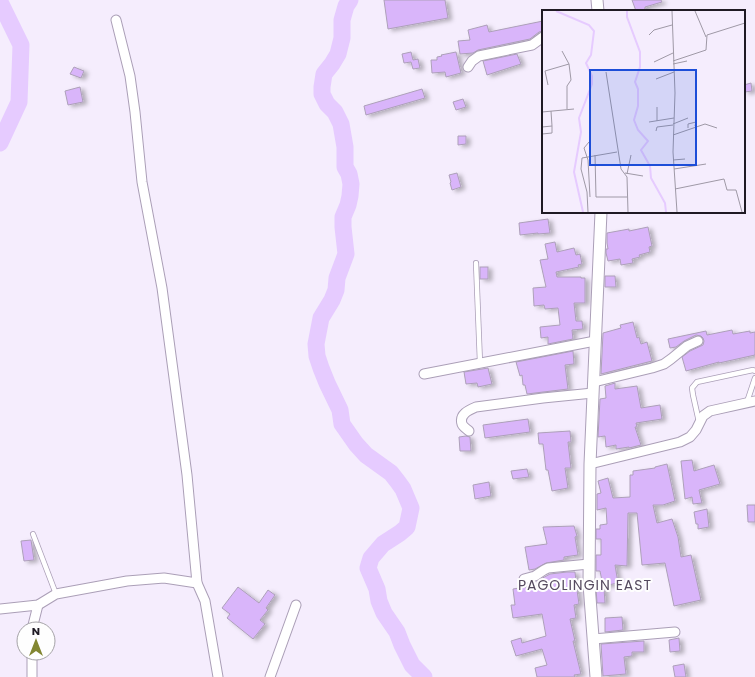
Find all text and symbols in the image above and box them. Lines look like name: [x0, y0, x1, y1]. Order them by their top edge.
inset map: [542, 10, 745, 213]
district label: PAGOLINGIN EAST: [518, 575, 652, 595]
north arrow: [16, 621, 56, 661]
text: N: [32, 623, 40, 639]

